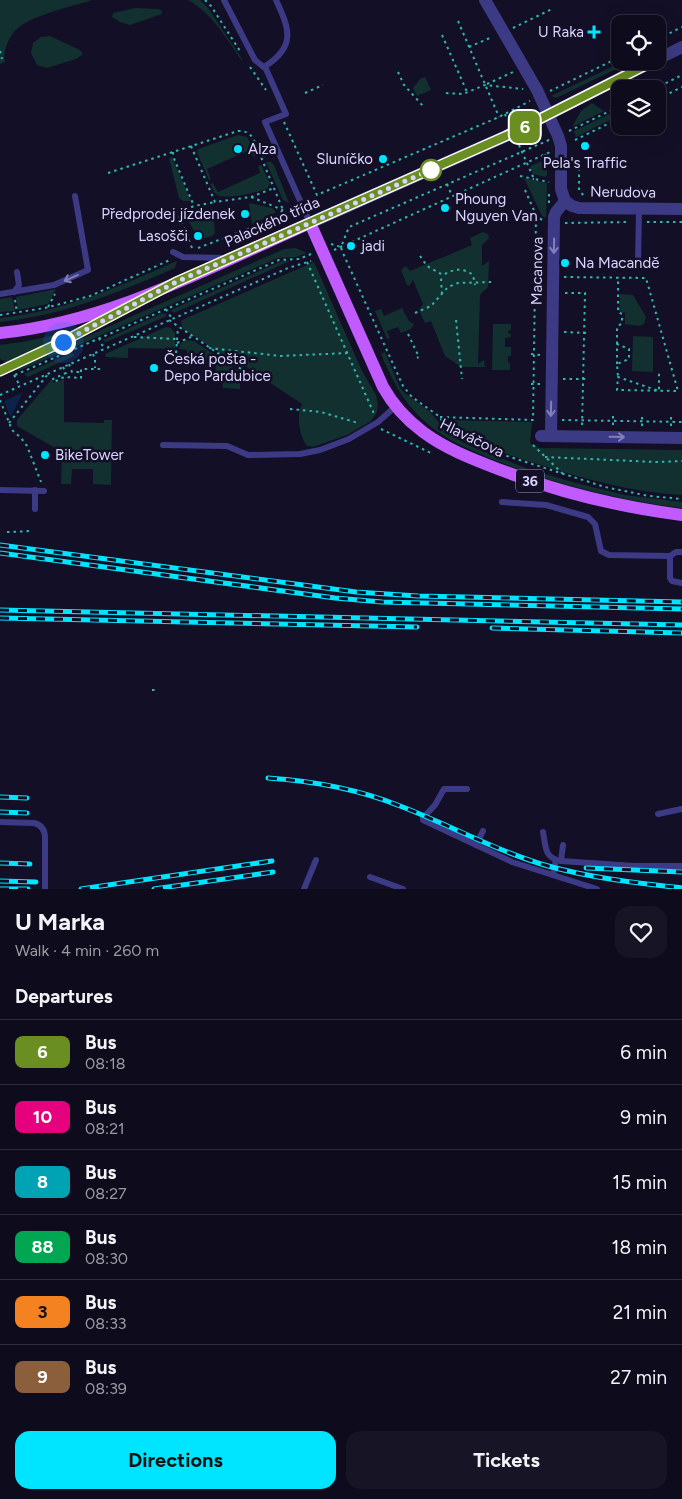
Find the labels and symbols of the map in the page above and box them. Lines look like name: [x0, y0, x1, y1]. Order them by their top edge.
place label: U Raka: [538, 23, 584, 41]
marker: U Raka: [588, 26, 600, 38]
line badge: 6: [509, 111, 541, 143]
place label: Alza: [248, 140, 276, 158]
marker: Pela's Traffic: [579, 140, 591, 152]
marker: Alza: [232, 143, 244, 155]
place label: Sluníčko: [316, 150, 373, 168]
marker: Sluníčko: [377, 153, 389, 165]
place label: Pela's Traffic: [543, 154, 627, 172]
unlabelled marker: [420, 159, 442, 181]
street label: Nerudova: [590, 182, 656, 202]
place label: Phoung Nguyen Van: [455, 190, 538, 225]
street label: Palackého třída: [222, 193, 322, 251]
marker: Phoung Nguyen Van: [439, 202, 451, 214]
place label: Předprodej jízdenek: [101, 205, 236, 223]
marker: Předprodej jízdenek: [239, 208, 251, 220]
place label: Lasošči: [138, 227, 188, 245]
marker: Lasošči: [192, 230, 204, 242]
place label: jadi: [360, 237, 385, 255]
street label: Macanova: [527, 237, 547, 305]
one-way arrow: [549, 238, 559, 254]
marker: jadi: [345, 240, 357, 252]
place label: Na Macandě: [575, 254, 659, 272]
marker: Na Macandě: [559, 257, 571, 269]
one-way arrow: [64, 274, 79, 283]
your location: [51, 330, 76, 355]
place label: Česká pošta - Depo Pardubice: [164, 350, 271, 385]
marker: Česká pošta - Depo Pardubice: [148, 362, 160, 374]
one-way arrow: [546, 400, 556, 416]
street label: Hlaváčova: [437, 415, 507, 461]
one-way arrow: [608, 432, 625, 442]
place label: BikeTower: [55, 446, 124, 464]
marker: BikeTower: [39, 449, 51, 461]
road number: 36: [516, 470, 544, 492]

